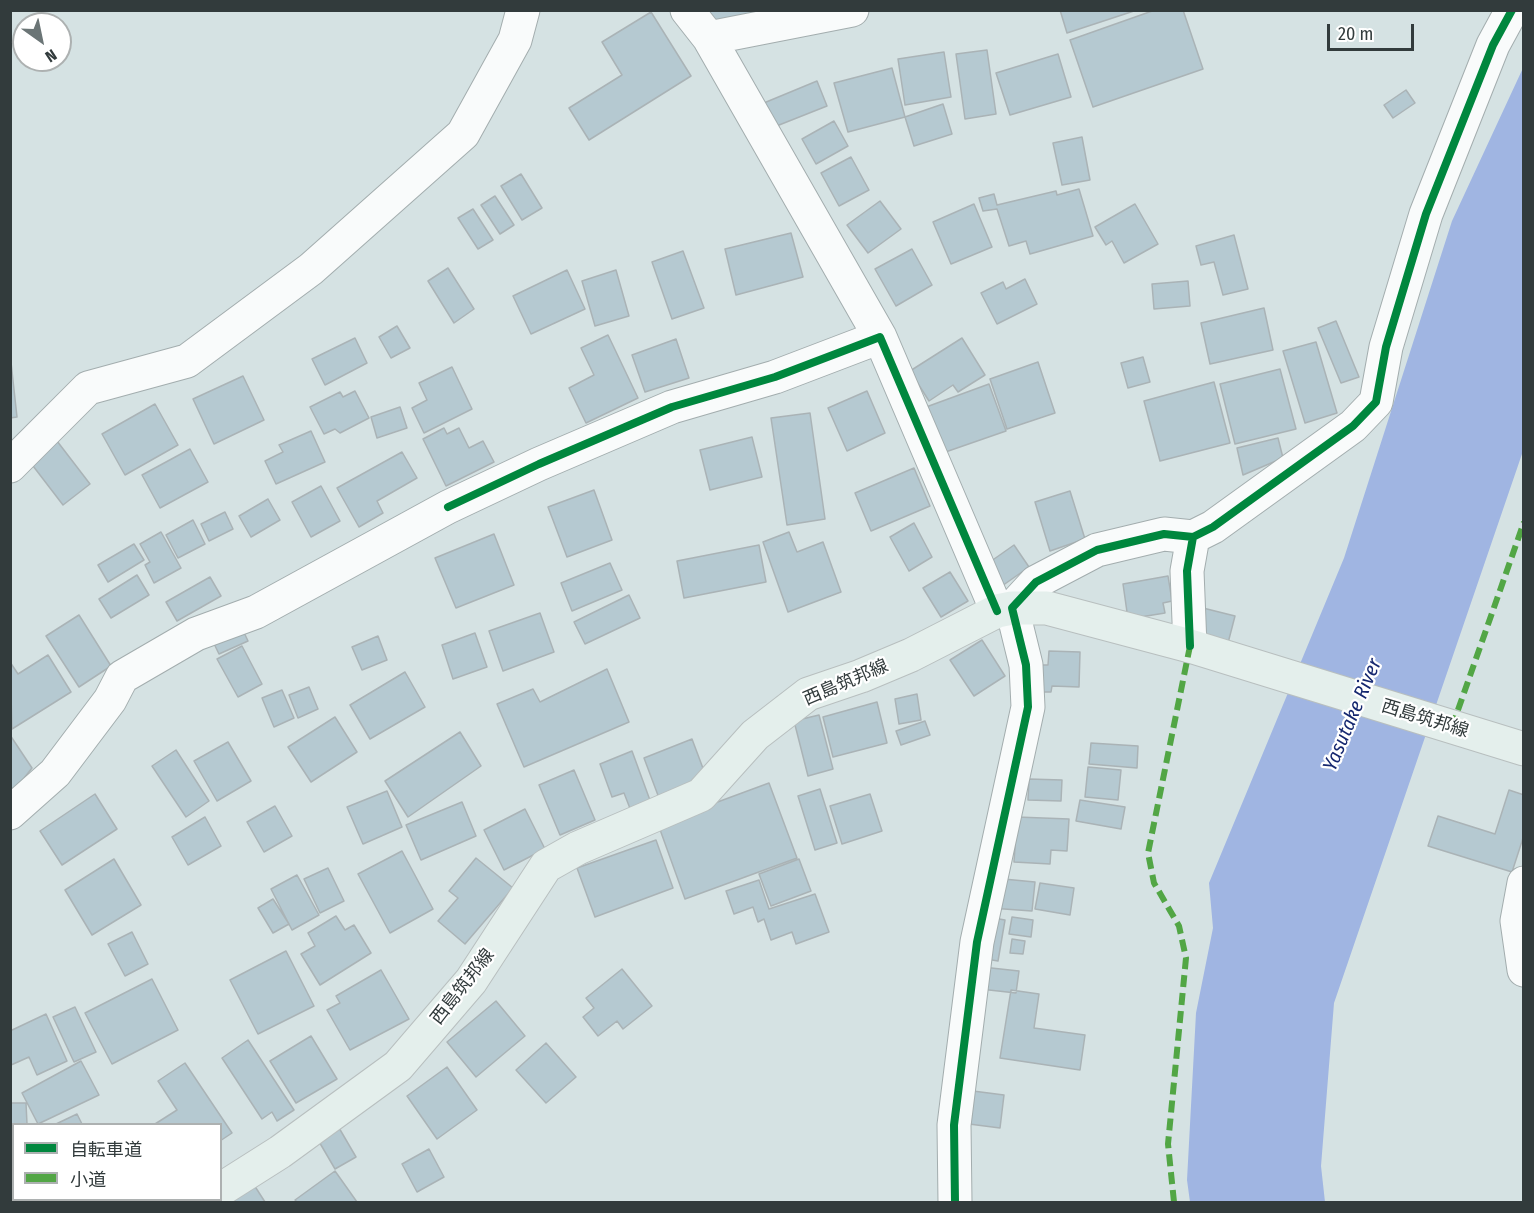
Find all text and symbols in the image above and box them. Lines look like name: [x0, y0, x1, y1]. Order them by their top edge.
north arrow: [12, 12, 72, 72]
scale bar: [1330, 12, 1417, 50]
text: 20 m: [1338, 23, 1373, 45]
text: N: [42, 45, 60, 66]
street label: 西島筑邦線: [800, 655, 892, 711]
water label: Yasutake River: [1319, 655, 1387, 775]
street label: 西島筑邦線: [1379, 696, 1471, 742]
street label: 西島筑邦線: [427, 945, 499, 1029]
legend: [12, 1123, 222, 1201]
text: 自転車道: [70, 1139, 142, 1161]
text: 小道: [70, 1169, 106, 1191]

